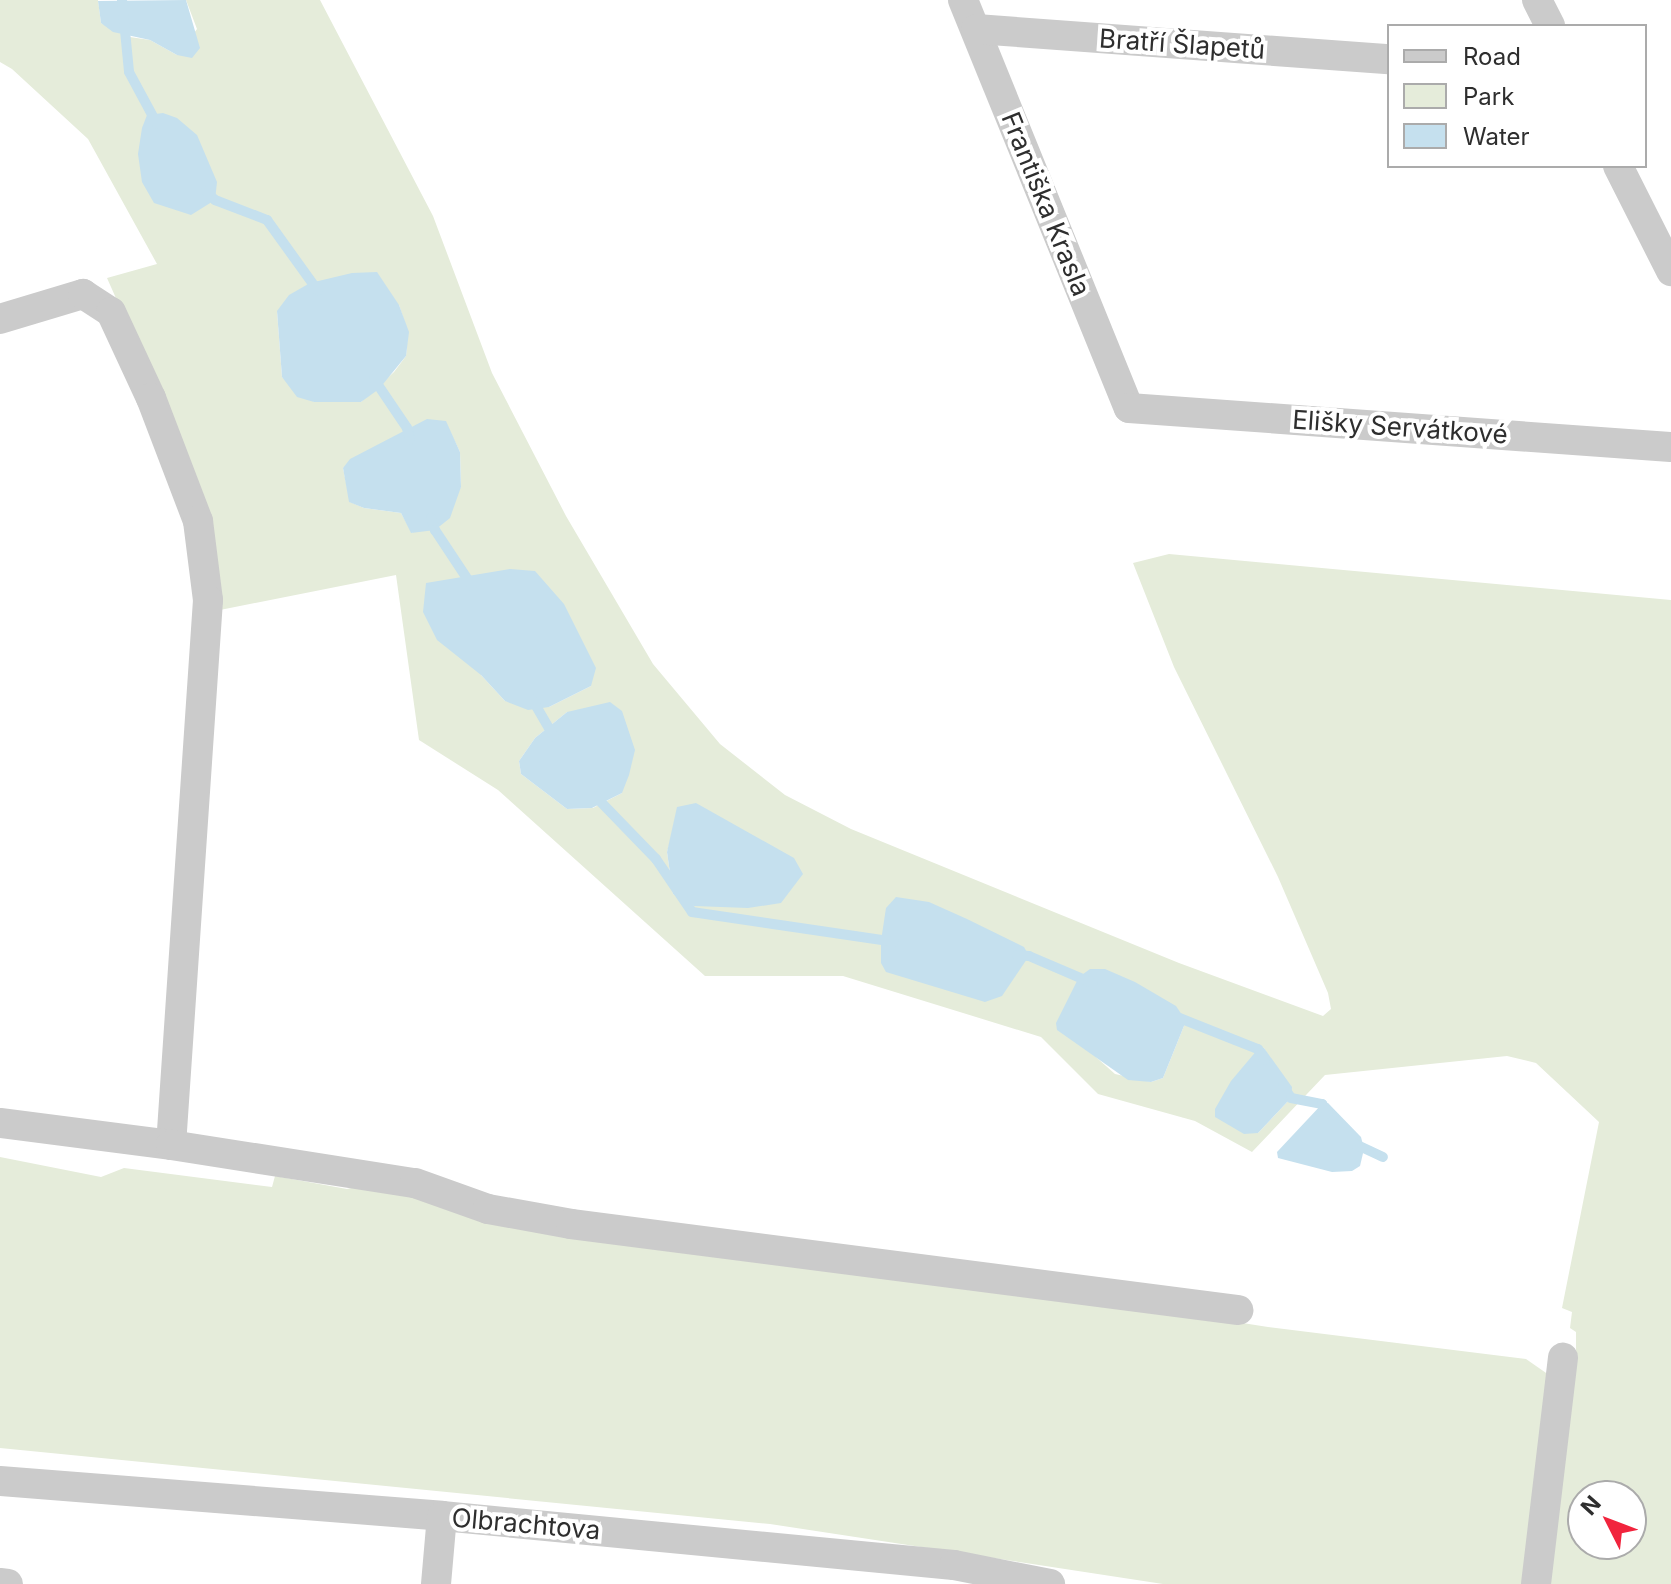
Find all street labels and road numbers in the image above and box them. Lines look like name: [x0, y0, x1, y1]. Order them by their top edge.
street label: Bratří Šlapetů: [1098, 23, 1266, 65]
street label: Františka Krasla: [995, 108, 1097, 300]
street label: Elišky Servátkové: [1291, 404, 1509, 450]
street label: Olbrachtova: [450, 1502, 602, 1546]

